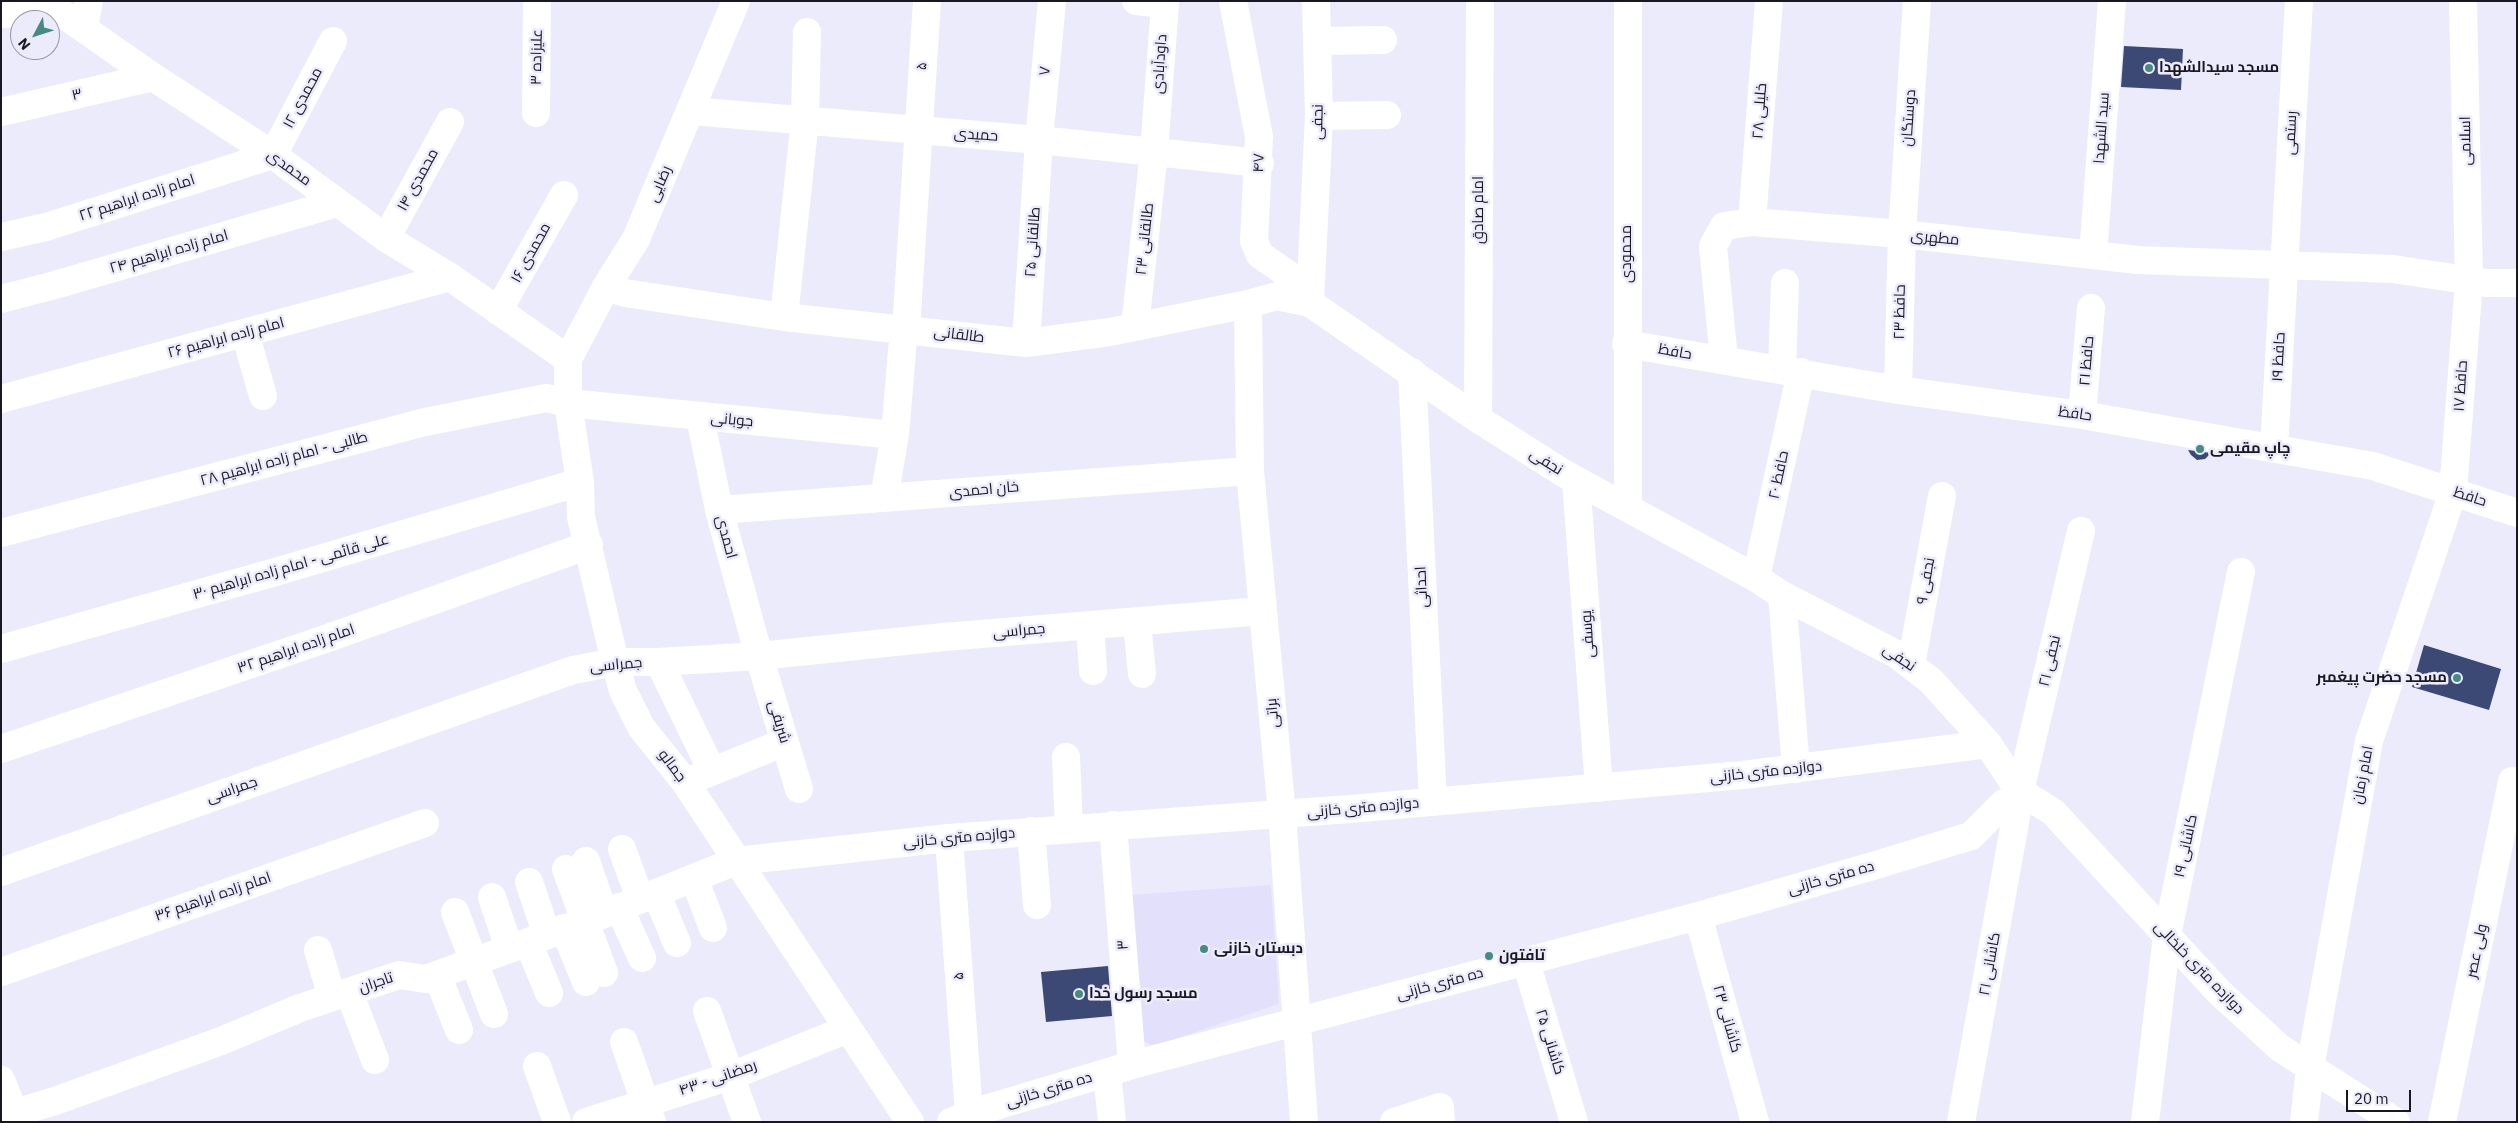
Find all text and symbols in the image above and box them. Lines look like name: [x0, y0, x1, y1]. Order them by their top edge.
north arrow: [10, 10, 60, 60]
street label: علیزاده ۳: [528, 29, 546, 85]
text: N: [14, 34, 34, 54]
street label: داودآبادی: [1149, 34, 1171, 94]
place label: مسجد سیدالشهدا: [2159, 59, 2279, 77]
street label: ۵: [913, 61, 931, 71]
marker: مسجد سیدالشهدا: [2143, 62, 2155, 74]
street label: محمدی ۱۲: [279, 64, 327, 132]
street label: ۷: [1036, 66, 1054, 76]
street label: خلیلی ۲۸: [1749, 82, 1771, 140]
street label: ۳: [70, 85, 84, 105]
street label: دوستگان: [1898, 89, 1920, 147]
street label: سید الشهدا: [2091, 92, 2113, 164]
street label: نجفی: [1309, 104, 1327, 140]
street label: رستمی: [2281, 110, 2301, 156]
street label: اسلامی: [2457, 116, 2475, 166]
street label: حمیدی: [953, 124, 999, 146]
street label: محمدی: [263, 146, 315, 190]
street label: محمدی ۱۴: [394, 146, 442, 214]
street label: ۴۷: [1250, 153, 1268, 173]
street label: رضایی: [644, 163, 676, 205]
street label: امام زاده ابراهیم ۲۲: [77, 171, 197, 225]
street label: امام صادق: [1470, 176, 1488, 244]
street label: طالقانی ۲۳: [1132, 202, 1158, 276]
street label: طالقانی ۲۵: [1022, 206, 1044, 278]
street label: محمدی ۱۶: [507, 220, 555, 286]
street label: محمودی: [1618, 225, 1636, 283]
street label: امام زاده ابراهیم ۲۴: [108, 226, 230, 278]
street label: مطهری: [1910, 227, 1960, 249]
street label: حافظ ۲۳: [1891, 284, 1909, 340]
street label: امام زاده ابراهیم ۲۶: [166, 314, 286, 362]
street label: طالقانی: [933, 323, 985, 347]
street label: حافظ ۱۹: [2269, 332, 2289, 382]
street label: حافظ ۲۱: [2076, 335, 2098, 387]
street label: حافظ: [1657, 340, 1693, 364]
street label: حافظ ۱۷: [2450, 360, 2472, 412]
street label: حافظ: [2057, 403, 2093, 425]
street label: جوبانی: [710, 409, 754, 431]
street label: طالبی - امام زاده ابراهیم ۲۸: [198, 428, 370, 490]
place label: چاپ مقیمی: [2210, 440, 2290, 458]
marker: چاپ مقیمی: [2194, 443, 2206, 455]
street label: نجفی: [1526, 445, 1566, 479]
street label: حافظ ۲۰: [1765, 449, 1793, 501]
street label: خان احمدی: [948, 478, 1020, 502]
street label: حافظ: [2451, 483, 2489, 511]
street label: احمدی: [712, 513, 740, 561]
street label: علی قائمی - امام زاده ابراهیم ۳۰: [191, 530, 391, 604]
street label: نجفی ۹: [1913, 556, 1939, 606]
street label: احداثی: [1412, 566, 1432, 608]
street label: یوسفی: [1577, 609, 1599, 659]
street label: امام زاده ابراهیم ۳۲: [235, 620, 357, 678]
street label: جمراسی: [992, 620, 1046, 642]
street label: نجفی ۲۱: [2035, 634, 2065, 688]
street label: نجفی: [1879, 641, 1919, 675]
street label: جمراسی: [589, 654, 643, 676]
place label: مسجد حضرت پیغمبر: [2316, 669, 2447, 687]
marker: مسجد حضرت پیغمبر: [2451, 672, 2463, 684]
street label: براتی: [1263, 697, 1283, 729]
street label: شریفی: [764, 699, 794, 745]
street label: امام زمان: [2349, 744, 2377, 806]
street label: جمالو: [654, 746, 690, 786]
street label: دوازده متری خازنی: [1709, 757, 1823, 787]
street label: جمراسی: [204, 773, 260, 807]
street label: دوازده متری خازنی: [1306, 794, 1420, 822]
street label: کاشانی ۱۹: [2171, 813, 2201, 879]
street label: دوازده متری خازنی: [902, 824, 1016, 852]
street label: ده متری خازنی: [1786, 857, 1876, 899]
street label: امام زاده ابراهیم ۳۶: [152, 869, 274, 925]
street label: دوازده متری خلخالی: [2150, 918, 2248, 1018]
street label: ولی عصر: [2463, 922, 2491, 980]
street label: کاشانی ۲۱: [1976, 931, 2004, 997]
street label: ۳: [1114, 939, 1132, 951]
place label: دبستان خازنی: [1214, 940, 1303, 958]
marker: دبستان خازنی: [1198, 943, 1210, 955]
place label: تافتون: [1499, 947, 1545, 965]
marker: تافتون: [1483, 950, 1495, 962]
street label: ده متری خازنی: [1395, 964, 1485, 1004]
street label: تاجران: [356, 969, 396, 997]
street label: ۵: [950, 971, 968, 981]
street label: کاشانی ۲۳: [1709, 983, 1745, 1055]
place label: مسجد رسول خدا: [1089, 985, 1198, 1003]
marker: مسجد رسول خدا: [1073, 988, 1085, 1000]
street label: کاشانی ۲۵: [1532, 1007, 1568, 1077]
street label: رمضانی - ۴۳: [677, 1056, 759, 1100]
street label: ده متری خازنی: [1004, 1068, 1094, 1112]
scale bar: [2348, 1080, 2413, 1112]
text: 20 m: [2354, 1089, 2389, 1108]

